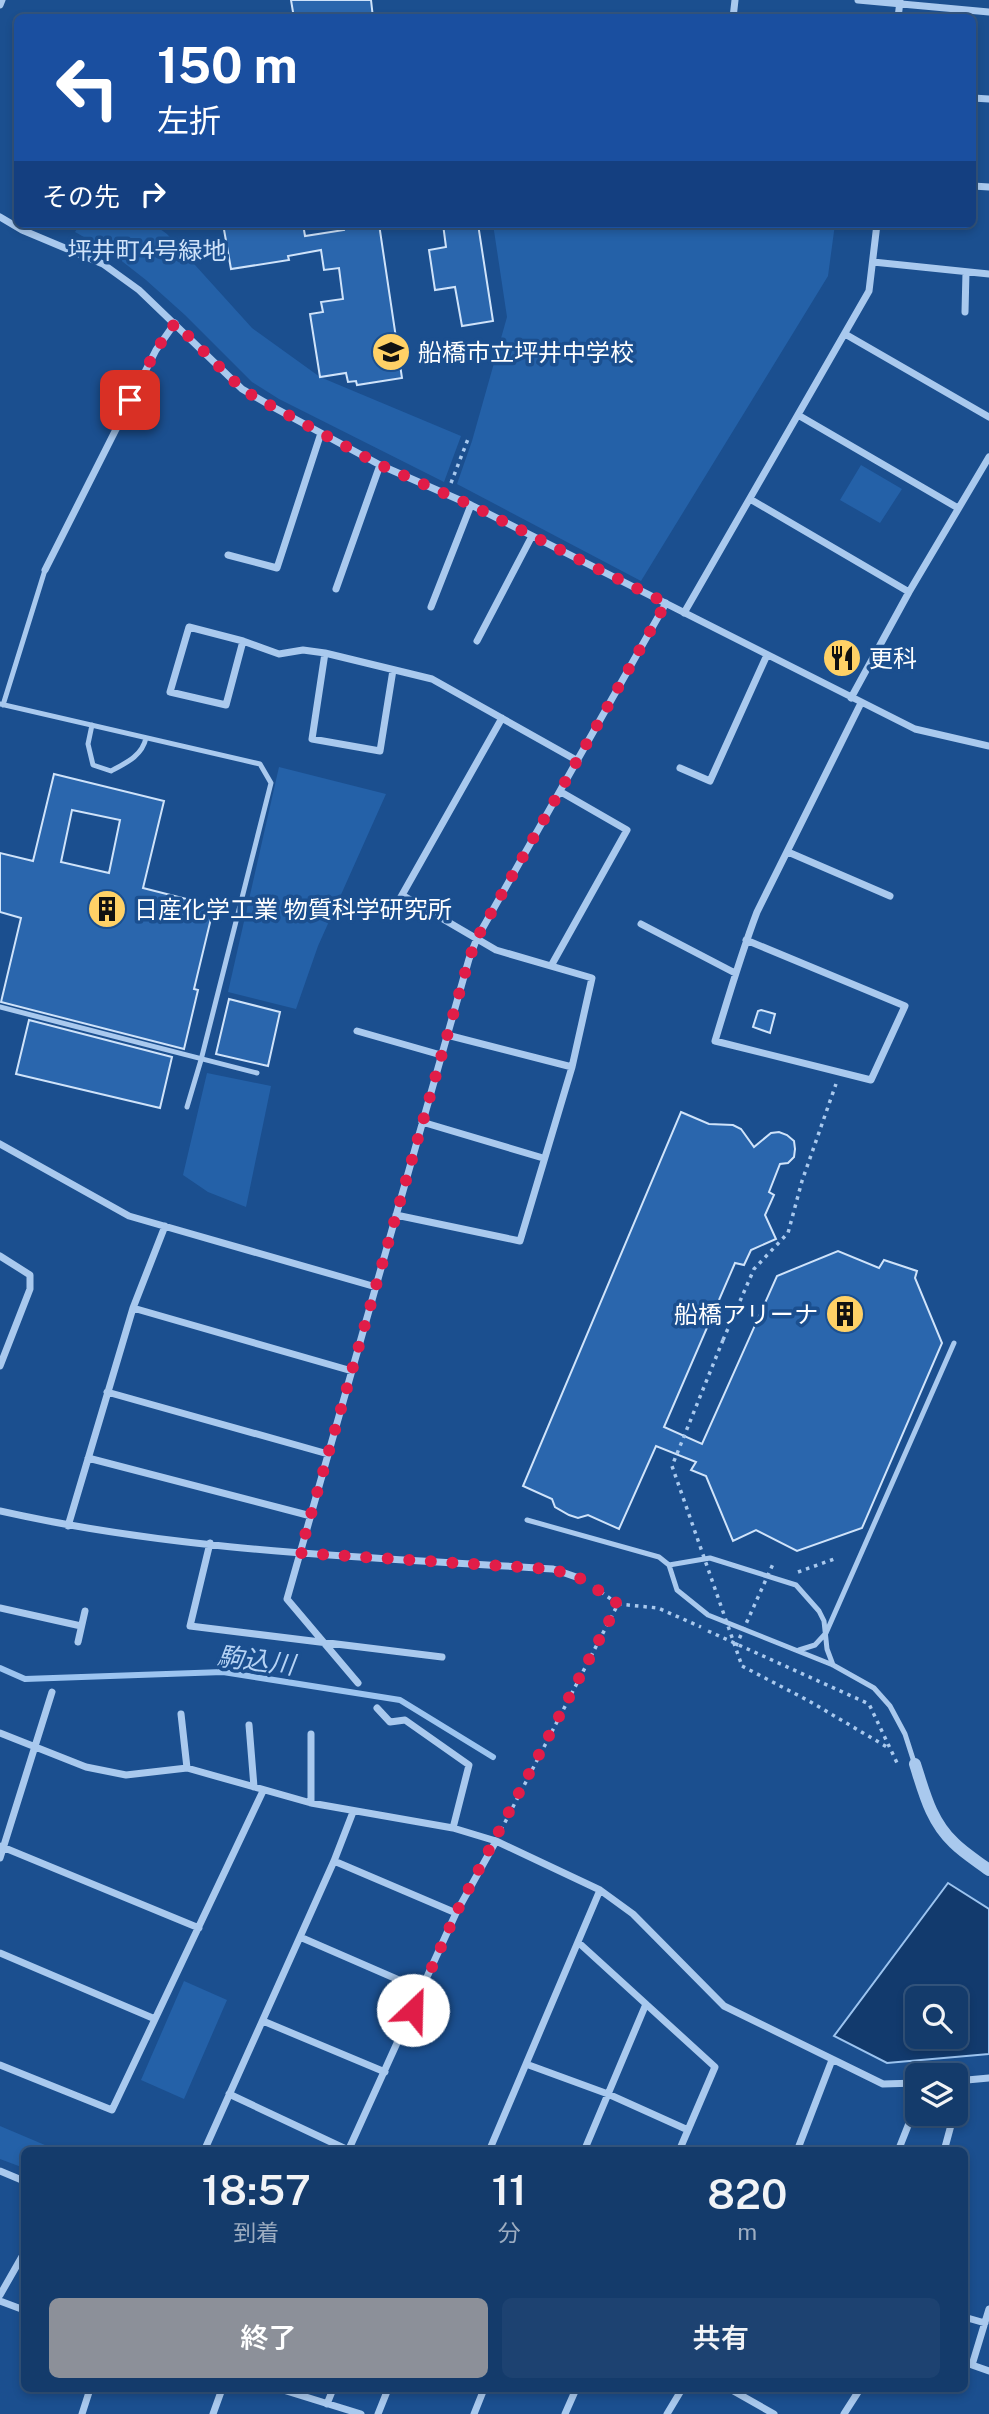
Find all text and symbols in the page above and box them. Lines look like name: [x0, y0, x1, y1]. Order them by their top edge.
text: 150 m: [157, 36, 298, 94]
icon: left: [42, 42, 133, 133]
text: 左折: [157, 102, 221, 139]
icon: right: [134, 175, 172, 213]
text: その先: [42, 181, 120, 212]
park label: 坪井町4号緑地: [67, 236, 227, 264]
school or university icon: 船橋市立坪井中学校: [370, 331, 412, 373]
place label: 船橋市立坪井中学校: [418, 338, 634, 366]
pin: [100, 370, 160, 430]
icon: arrive: [111, 381, 149, 419]
restaurant icon: 更科: [821, 637, 863, 679]
place label: 更科: [869, 644, 917, 672]
building icon: 日産化学工業 物質科学研究所: [86, 888, 128, 930]
place label: 日産化学工業 物質科学研究所: [134, 895, 452, 923]
building icon: 船橋アリーナ: [824, 1293, 866, 1335]
place label: 船橋アリーナ: [674, 1300, 818, 1328]
water label: 駒込川: [215, 1640, 300, 1681]
position arrow: [376, 1973, 450, 2047]
map controls: [905, 1986, 968, 2126]
button: search: [905, 1986, 968, 2049]
button: layers: [905, 2063, 968, 2126]
text: 18:57: [202, 2165, 311, 2214]
text: 11: [491, 2165, 527, 2214]
text: 820: [707, 2169, 787, 2218]
text: m: [737, 2218, 757, 2245]
text: 到着: [233, 2219, 279, 2246]
text: 分: [498, 2219, 521, 2246]
button: 終了: [49, 2298, 488, 2378]
button: 共有: [502, 2298, 940, 2378]

